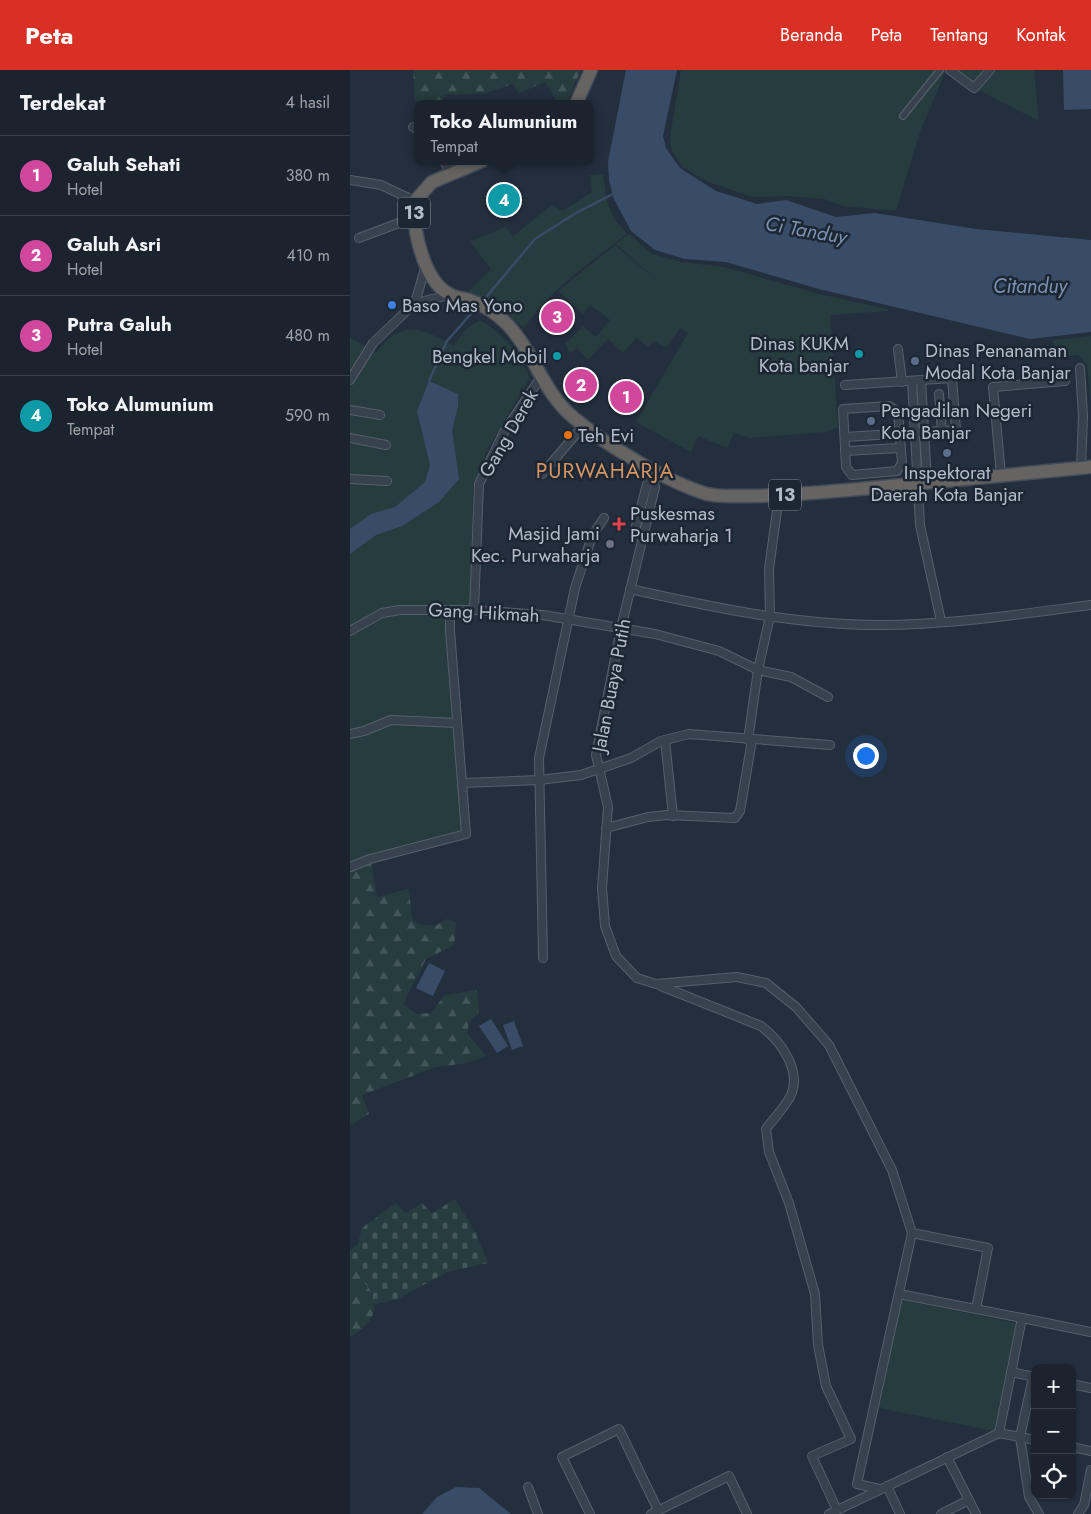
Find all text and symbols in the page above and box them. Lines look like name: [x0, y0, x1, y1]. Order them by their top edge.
text: Peta: [25, 18, 74, 53]
text: Beranda: [780, 22, 843, 48]
text: Peta: [871, 22, 902, 48]
text: Tentang: [930, 22, 988, 48]
text: Kontak: [1016, 22, 1066, 48]
text: Terdekat: [20, 88, 105, 118]
text: 4 hasil: [285, 91, 330, 114]
popup: [414, 100, 594, 165]
text: Toko Alumunium: [431, 108, 577, 135]
text: Tempat: [431, 135, 478, 158]
text: Galuh Sehati: [67, 151, 180, 178]
text: 1: [32, 164, 40, 187]
text: 380 m: [286, 164, 330, 187]
text: Hotel: [67, 178, 103, 201]
pin: 4: [488, 181, 520, 219]
road number: 13: [398, 198, 430, 228]
water label: Ci Tanduy: [763, 209, 850, 252]
text: Galuh Asri: [67, 231, 161, 258]
text: 2: [31, 244, 41, 267]
text: 410 m: [287, 244, 330, 267]
text: Hotel: [67, 258, 103, 281]
water label: Citanduy: [993, 272, 1068, 301]
place label: Baso Mas Yono: [402, 292, 523, 319]
pin: 3: [541, 298, 573, 336]
marker: Baso Mas Yono: [386, 299, 398, 311]
text: Putra Galuh: [67, 311, 172, 338]
text: 3: [31, 324, 41, 347]
text: 480 m: [285, 324, 330, 347]
place label: Dinas KUKM Kota banjar: [750, 330, 849, 379]
place label: Dinas Penanaman Modal Kota Banjar: [925, 337, 1071, 386]
text: Hotel: [67, 338, 103, 361]
place label: Bengkel Mobil: [432, 343, 547, 370]
marker: Dinas KUKM Kota banjar: [853, 348, 865, 360]
marker: Bengkel Mobil: [551, 350, 563, 362]
marker: Dinas Penanaman Modal Kota Banjar: [909, 355, 921, 367]
pin: 2: [565, 366, 597, 404]
pin: 1: [610, 378, 642, 416]
street label: Gang Derek: [472, 384, 545, 482]
text: Toko Alumunium: [67, 391, 214, 418]
place label: Pengadilan Negeri Kota Banjar: [881, 397, 1032, 446]
text: 4: [30, 404, 42, 427]
text: 590 m: [285, 404, 330, 427]
marker: Pengadilan Negeri Kota Banjar: [865, 415, 877, 427]
text: Tempat: [67, 418, 114, 441]
place label: Teh Evi: [578, 422, 634, 449]
marker: Teh Evi: [562, 429, 574, 441]
marker: Inspektorat Daerah Kota Banjar: [941, 447, 953, 459]
district label: PURWAHARJA: [536, 456, 674, 486]
place label: Inspektorat Daerah Kota Banjar: [870, 459, 1024, 508]
road number: 13: [769, 480, 801, 510]
place label: Puskesmas Purwaharja 1: [630, 500, 733, 549]
marker: Puskesmas Purwaharja 1: [612, 517, 626, 531]
place label: Masjid Jami Kec. Purwaharja: [471, 520, 600, 569]
marker: Masjid Jami Kec. Purwaharja: [604, 538, 616, 550]
street label: Gang Hikmah: [428, 596, 540, 629]
street label: Jalan Buaya Putih: [585, 616, 638, 757]
your location: [853, 743, 879, 769]
map controls: [1031, 1364, 1076, 1499]
button: +: [1031, 1364, 1076, 1409]
button: −: [1031, 1409, 1076, 1454]
button: locate: [1031, 1454, 1076, 1499]

